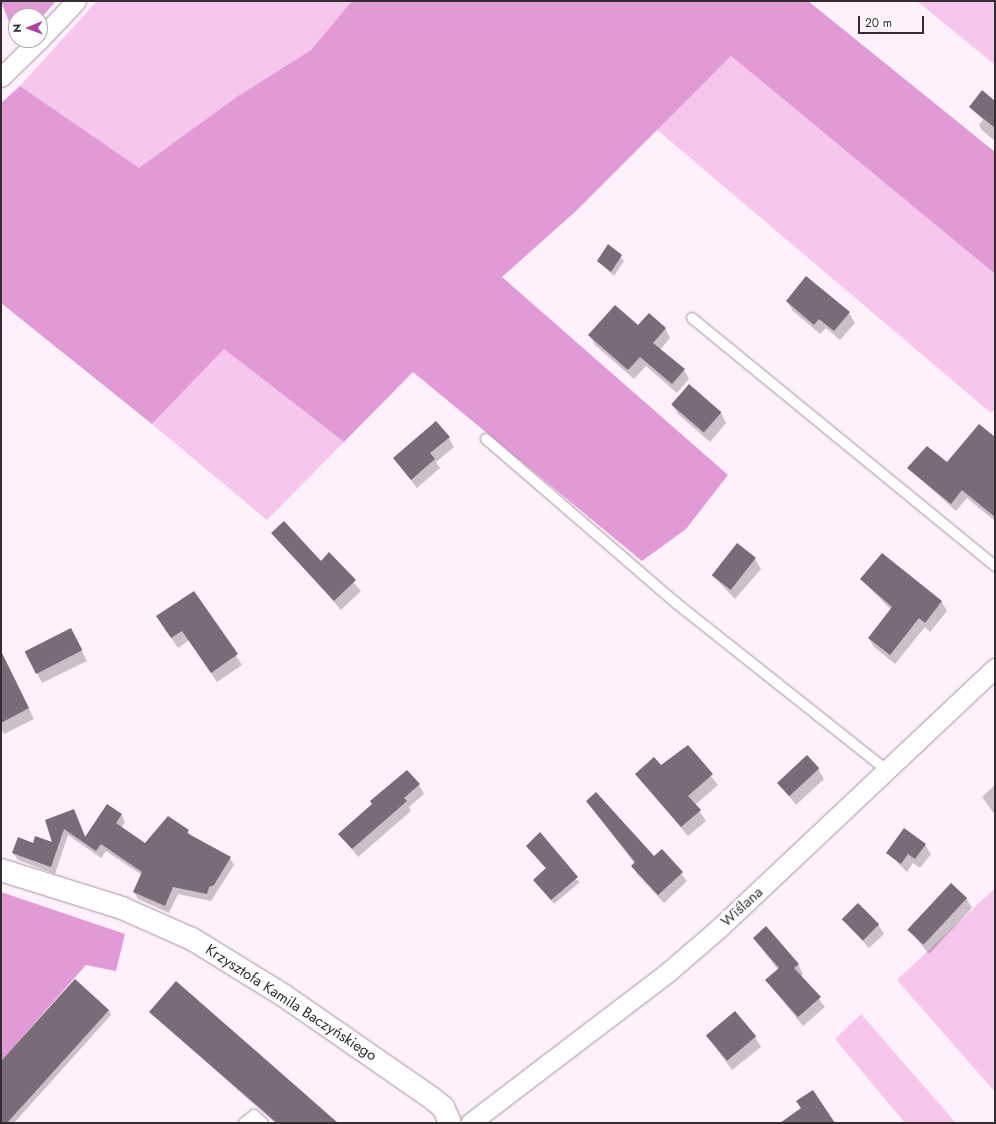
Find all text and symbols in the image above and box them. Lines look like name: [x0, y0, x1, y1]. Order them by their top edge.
north arrow: [8, 8, 48, 48]
scale bar: [860, 8, 926, 34]
text: 20 m: [865, 14, 892, 32]
text: N: [9, 24, 25, 33]
street label: Wiślana: [717, 883, 767, 931]
street label: Krzysztofa Kamila Baczyńskiego: [202, 941, 380, 1065]

